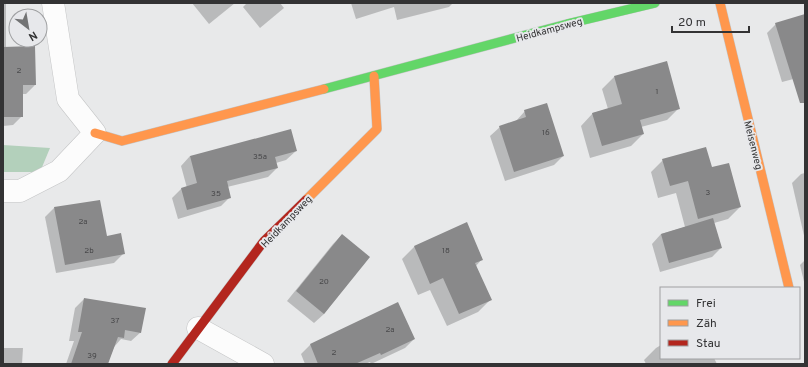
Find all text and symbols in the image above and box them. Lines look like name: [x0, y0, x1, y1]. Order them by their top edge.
north arrow: [8, 8, 48, 48]
scale bar: [672, 8, 749, 34]
street label: Heidkampsweg: [515, 15, 584, 46]
text: 20 m: [678, 15, 706, 31]
text: N: [26, 28, 40, 44]
house number: 2: [17, 66, 22, 76]
house number: 1: [656, 87, 658, 97]
street label: Meisenweg: [740, 120, 765, 171]
house number: 16: [542, 128, 550, 138]
house number: 35a: [253, 152, 267, 162]
house number: 3: [706, 188, 711, 198]
house number: 35: [211, 189, 221, 199]
street label: Heidkampsweg: [259, 193, 315, 251]
house number: 2a: [78, 217, 88, 227]
house number: 2b: [84, 246, 94, 256]
house number: 18: [442, 246, 450, 256]
house number: 20: [319, 277, 329, 287]
legend: [660, 287, 800, 359]
text: Frei: [696, 296, 716, 312]
house number: 37: [111, 316, 119, 326]
text: Zäh: [696, 316, 717, 332]
house number: 2a: [385, 325, 395, 335]
text: Stau: [696, 336, 721, 352]
house number: 2: [332, 348, 337, 358]
house number: 39: [87, 351, 97, 361]

